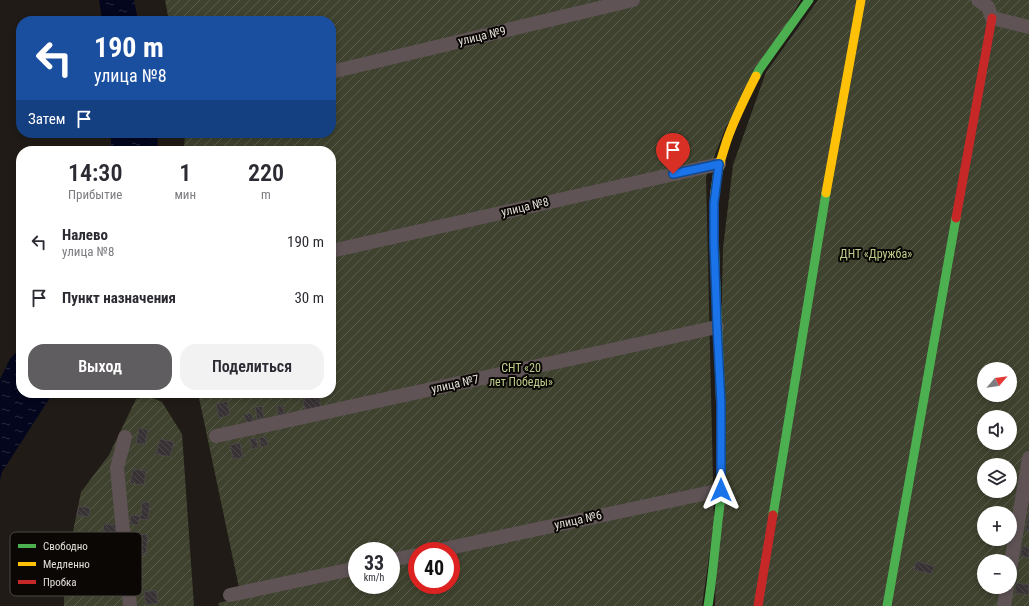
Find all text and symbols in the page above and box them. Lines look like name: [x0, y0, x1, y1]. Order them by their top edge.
street label: улица №9: [457, 24, 507, 48]
text: 190 m: [94, 31, 164, 64]
icon: left: [28, 32, 80, 84]
text: улица №8: [94, 65, 167, 86]
icon: arrive: [73, 108, 95, 130]
text: Затем: [28, 110, 65, 128]
pin: [656, 133, 690, 174]
icon: arrive: [662, 139, 684, 161]
text: 14:30: [68, 159, 123, 187]
text: 1: [179, 159, 191, 187]
text: 220: [248, 159, 284, 187]
text: Прибытие: [68, 187, 122, 202]
text: мин: [174, 187, 196, 202]
text: m: [261, 187, 271, 202]
street label: улица №8: [500, 195, 550, 219]
text: Налево: [62, 226, 108, 244]
icon: left: [28, 231, 50, 253]
text: 190 m: [287, 233, 324, 251]
text: улица №8: [62, 244, 114, 259]
park label: ДНТ «Дружба»: [840, 247, 912, 261]
icon: arrive: [28, 287, 50, 309]
text: Пункт назначения: [62, 289, 176, 307]
text: 30 m: [294, 289, 324, 307]
button: Выход: [28, 344, 172, 390]
button: Поделиться: [180, 344, 324, 390]
park label: СНТ «20 лет Победы»: [489, 361, 553, 389]
north arrow: [977, 362, 1017, 402]
map controls: [977, 362, 1017, 594]
street label: улица №7: [430, 372, 480, 396]
button: sound: [977, 410, 1017, 450]
button: layers: [977, 458, 1017, 498]
position arrow: [700, 469, 742, 511]
button: +: [977, 506, 1017, 546]
street label: улица №6: [553, 508, 603, 532]
legend: [10, 532, 142, 596]
text: Свободно: [43, 540, 88, 553]
speed limit sign: 40: [408, 542, 460, 594]
text: 33: [364, 551, 384, 575]
button: −: [977, 554, 1017, 594]
text: Медленно: [43, 558, 90, 571]
text: km/h: [364, 572, 384, 583]
text: Пробка: [43, 576, 77, 589]

